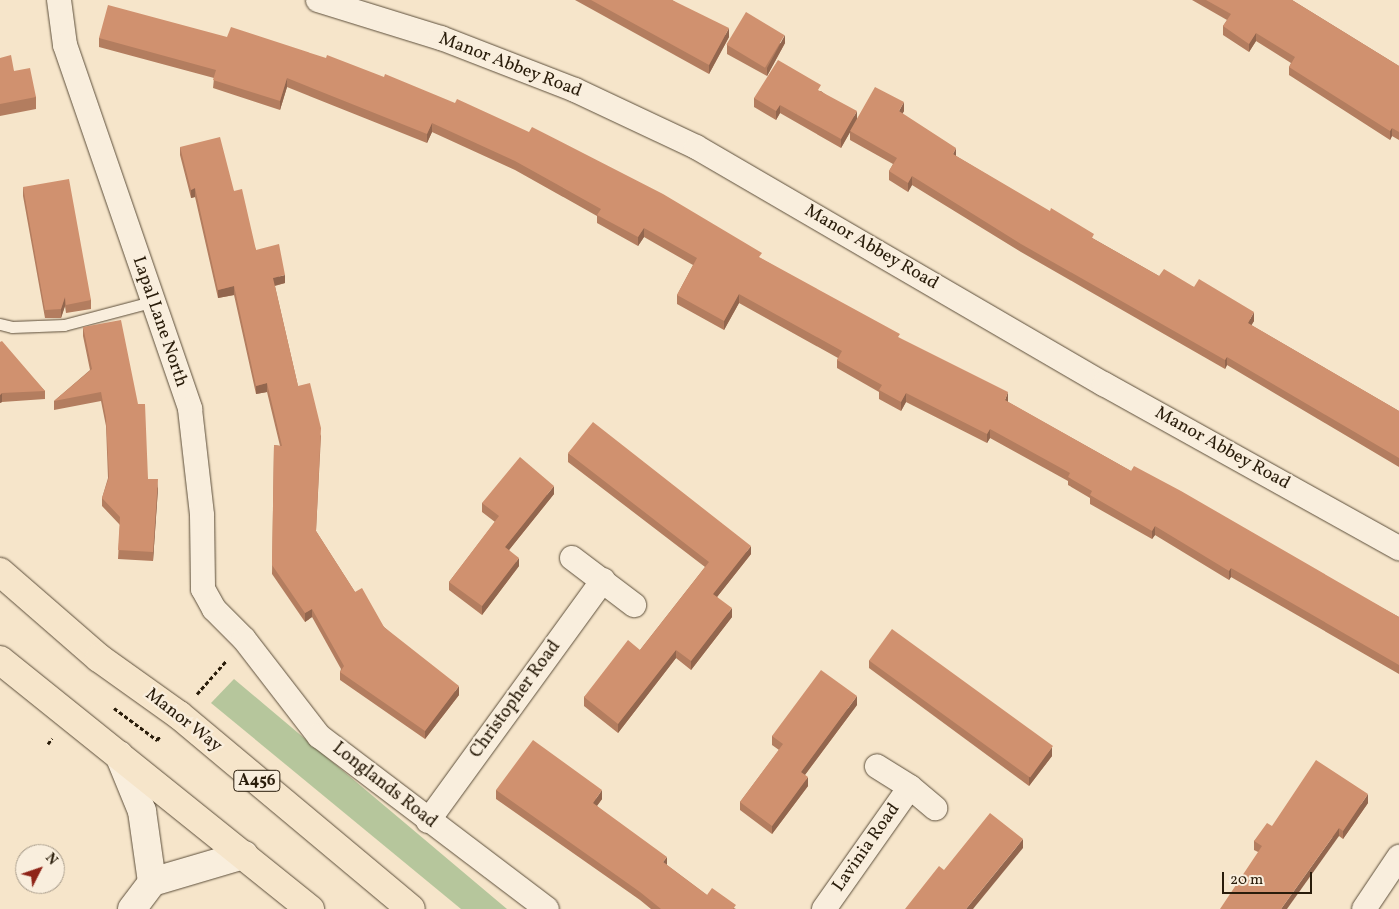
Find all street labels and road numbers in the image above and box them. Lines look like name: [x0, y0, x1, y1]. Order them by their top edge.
street label: Manor Abbey Road: [435, 29, 585, 103]
street label: Manor Abbey Road: [800, 201, 942, 295]
street label: Lapal Lane North: [127, 254, 191, 390]
street label: Manor Abbey Road: [1150, 403, 1294, 495]
street label: Christopher Road: [466, 637, 566, 763]
street label: Manor Way: [140, 684, 226, 758]
street label: Longlands Road: [327, 738, 441, 834]
road number: A456: [233, 768, 281, 794]
street label: Lavinia Road: [829, 800, 905, 896]

